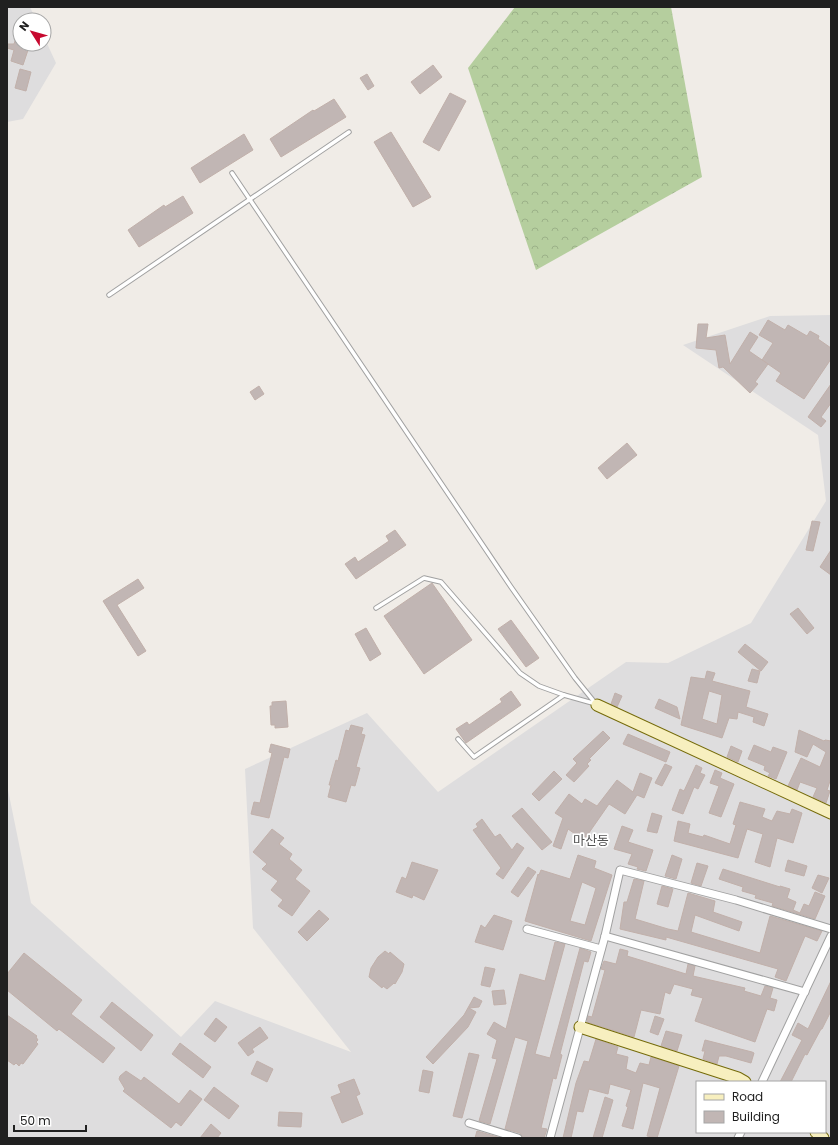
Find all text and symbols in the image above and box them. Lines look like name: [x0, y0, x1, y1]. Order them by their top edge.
north arrow: [12, 12, 52, 52]
text: N: [15, 18, 33, 34]
district label: 마산동: [573, 831, 609, 850]
legend: [696, 1081, 826, 1133]
text: Road: [732, 1088, 763, 1105]
scale bar: [14, 1107, 86, 1133]
text: Building: [732, 1108, 780, 1125]
text: 50 m: [20, 1112, 51, 1129]

